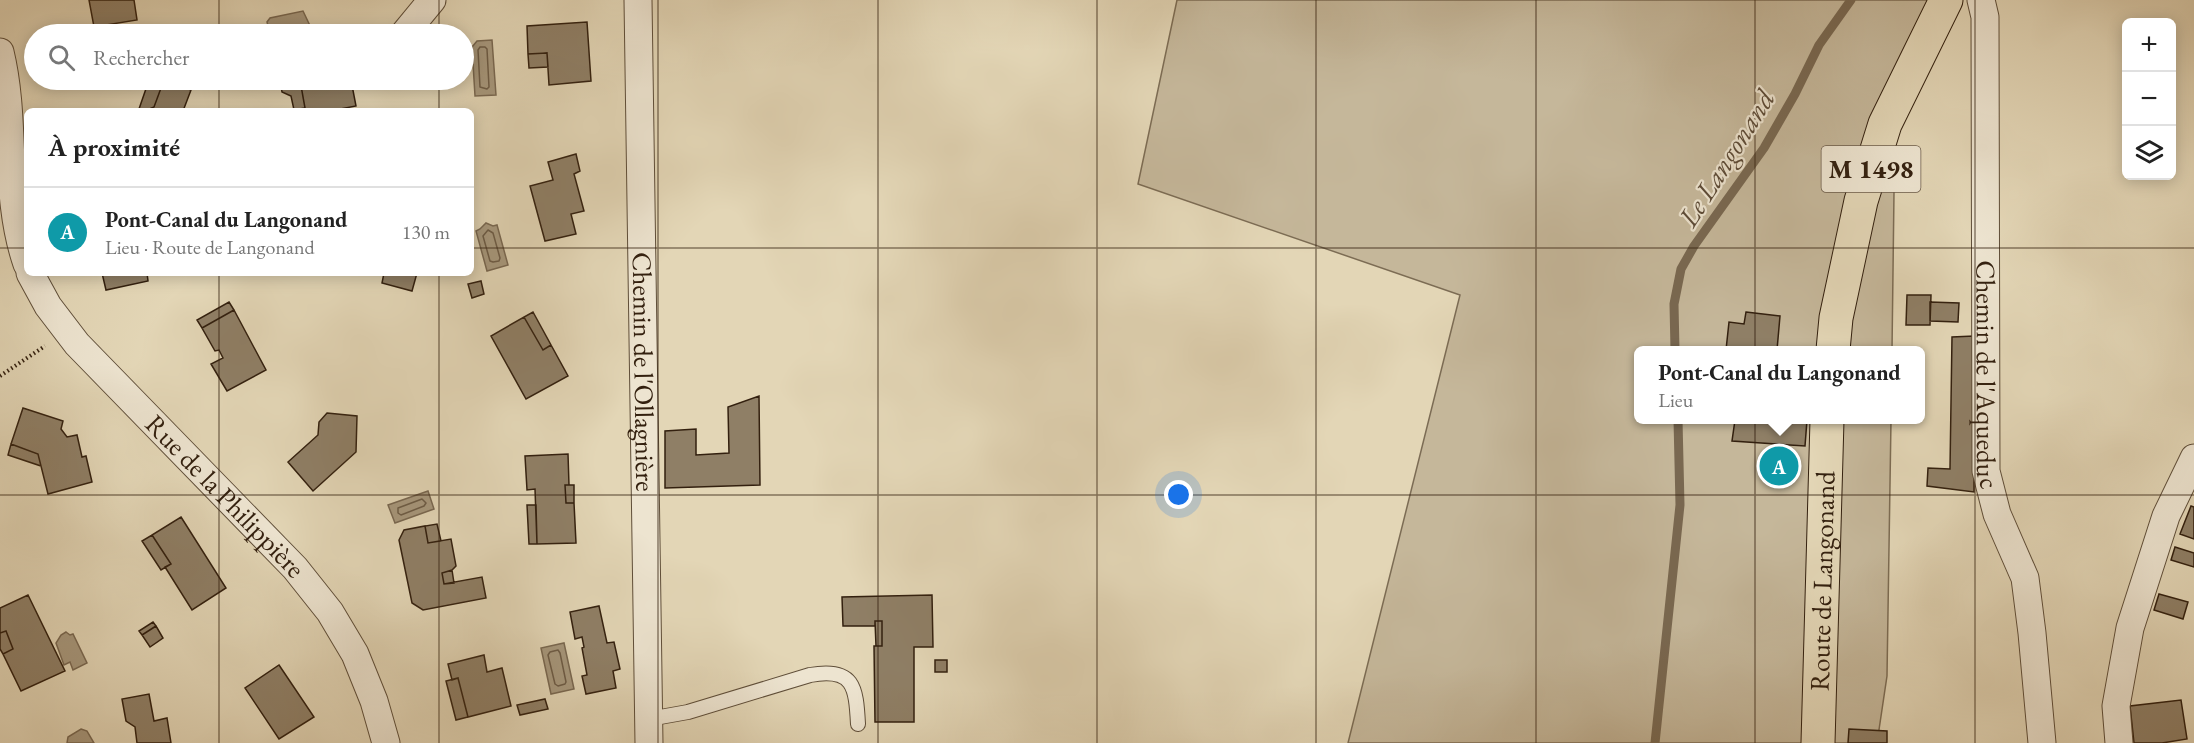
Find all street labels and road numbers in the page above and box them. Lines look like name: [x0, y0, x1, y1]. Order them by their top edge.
road number: M 1498: [1822, 146, 1920, 192]
street label: Chemin de l'Ollagnière: [625, 252, 663, 492]
street label: Chemin de l'Aqueduc: [1969, 260, 2008, 493]
street label: Rue de la Philippière: [138, 407, 314, 584]
street label: Route de Langonand: [1801, 470, 1843, 691]

